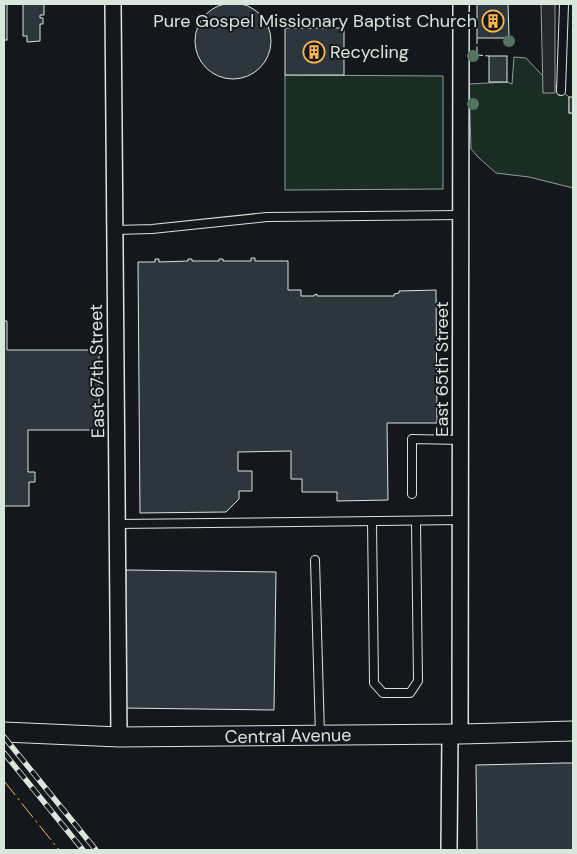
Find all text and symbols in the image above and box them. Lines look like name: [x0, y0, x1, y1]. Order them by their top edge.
place label: Pure Gospel Missionary Baptist Church: [153, 9, 477, 33]
building icon: Pure Gospel Missionary Baptist Church: [481, 9, 505, 33]
building icon: Recycling: [302, 40, 326, 64]
place label: Recycling: [330, 40, 409, 64]
street label: East 65th Street: [430, 301, 454, 437]
street label: East 67th Street: [84, 304, 110, 438]
street label: Central Avenue: [224, 723, 352, 749]

